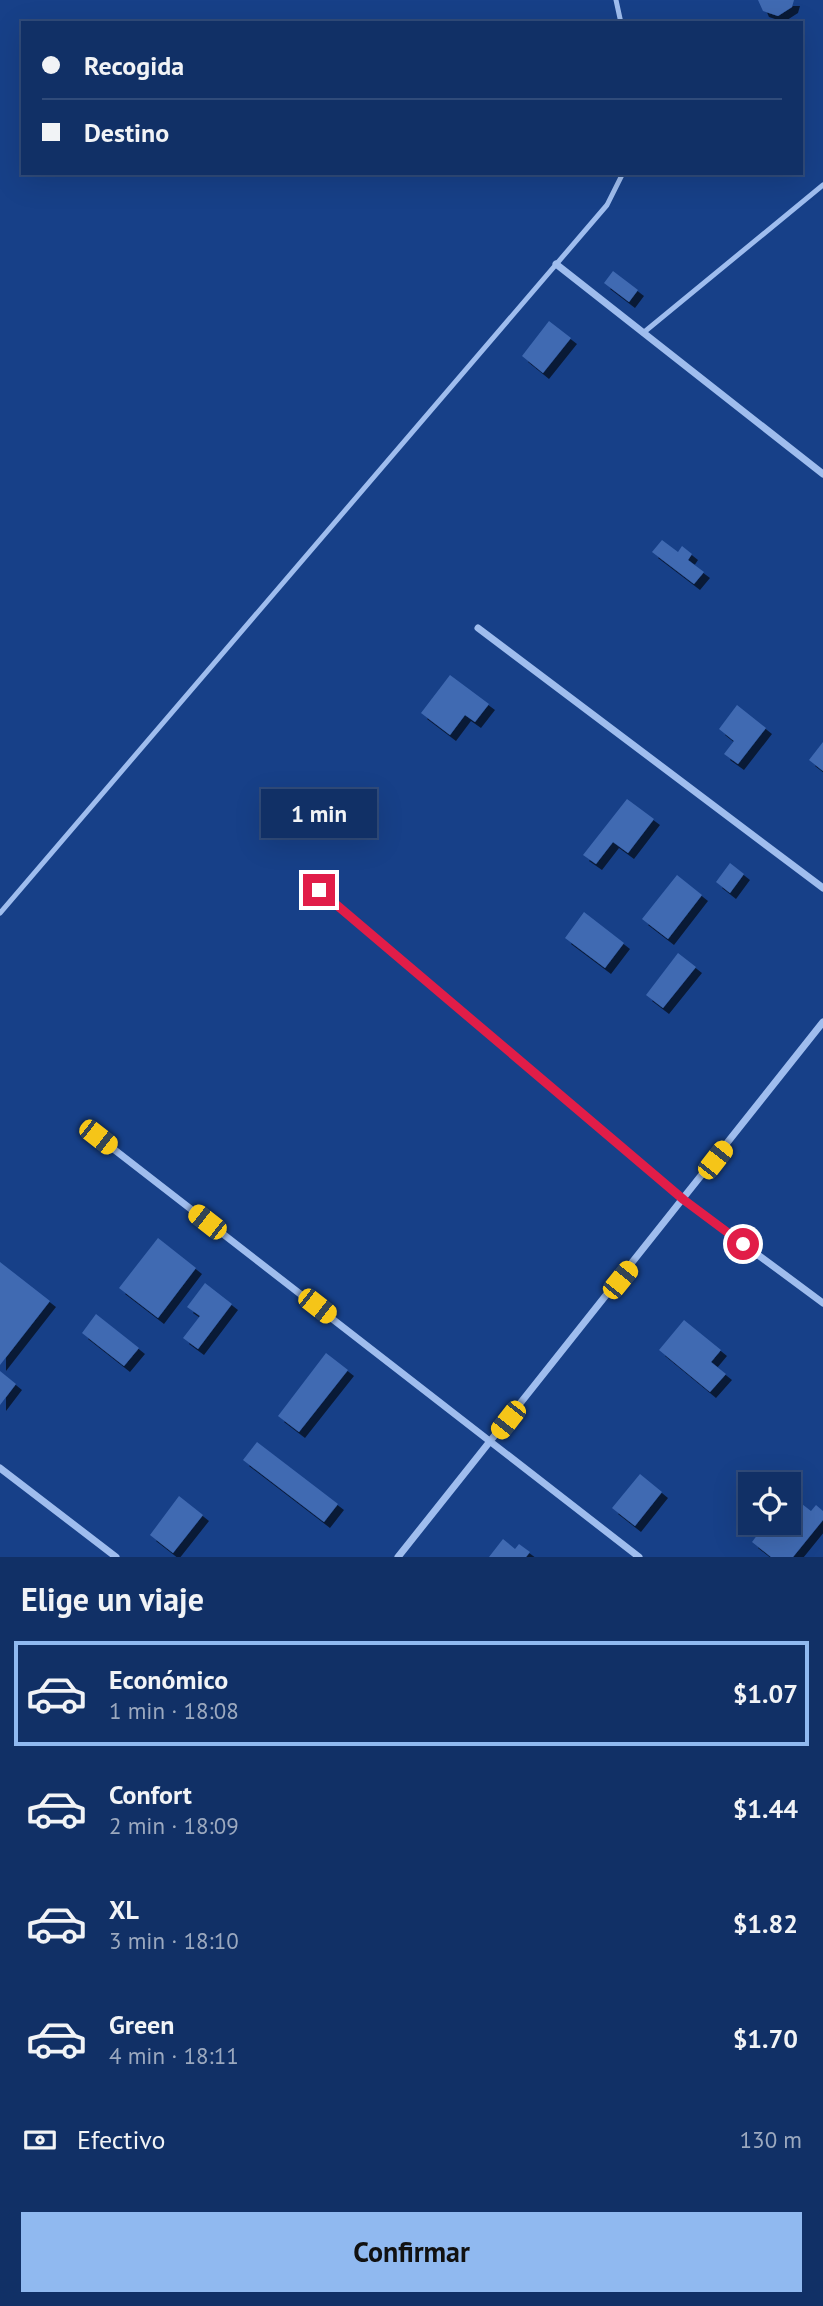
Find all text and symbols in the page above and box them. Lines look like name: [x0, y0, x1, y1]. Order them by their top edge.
text: Recogida: [84, 49, 184, 82]
text: Destino: [84, 116, 169, 149]
callout: 1 min: [261, 788, 377, 838]
text: 1 min: [291, 799, 347, 828]
route end: [303, 874, 335, 906]
car: [75, 1116, 122, 1158]
car: [694, 1137, 737, 1183]
car: [184, 1201, 231, 1243]
route start: [727, 1228, 759, 1260]
car: [599, 1257, 642, 1303]
car: [294, 1285, 341, 1327]
car: [487, 1397, 530, 1443]
map controls: [738, 1472, 801, 1535]
button: locate: [738, 1472, 801, 1535]
text: Elige un viaje: [21, 1578, 204, 1620]
icon: car: [25, 1662, 88, 1725]
text: Económico: [109, 1663, 228, 1696]
text: $1.07: [733, 1677, 798, 1710]
text: 1 min · 18:08: [109, 1696, 239, 1725]
icon: car: [25, 1777, 88, 1840]
text: Confort: [109, 1778, 192, 1811]
text: $1.44: [733, 1792, 798, 1825]
text: 2 min · 18:09: [109, 1811, 239, 1840]
icon: car: [25, 1892, 88, 1955]
text: XL: [109, 1893, 139, 1926]
text: $1.82: [733, 1907, 798, 1940]
text: 3 min · 18:10: [109, 1926, 239, 1955]
icon: car: [25, 2007, 88, 2070]
text: Green: [109, 2008, 174, 2041]
text: $1.70: [733, 2022, 798, 2055]
text: 4 min · 18:11: [109, 2041, 239, 2070]
icon: cash: [21, 2121, 59, 2159]
text: Efectivo: [77, 2123, 166, 2156]
text: 130 m: [740, 2125, 802, 2154]
button: Confirmar: [21, 2212, 802, 2292]

